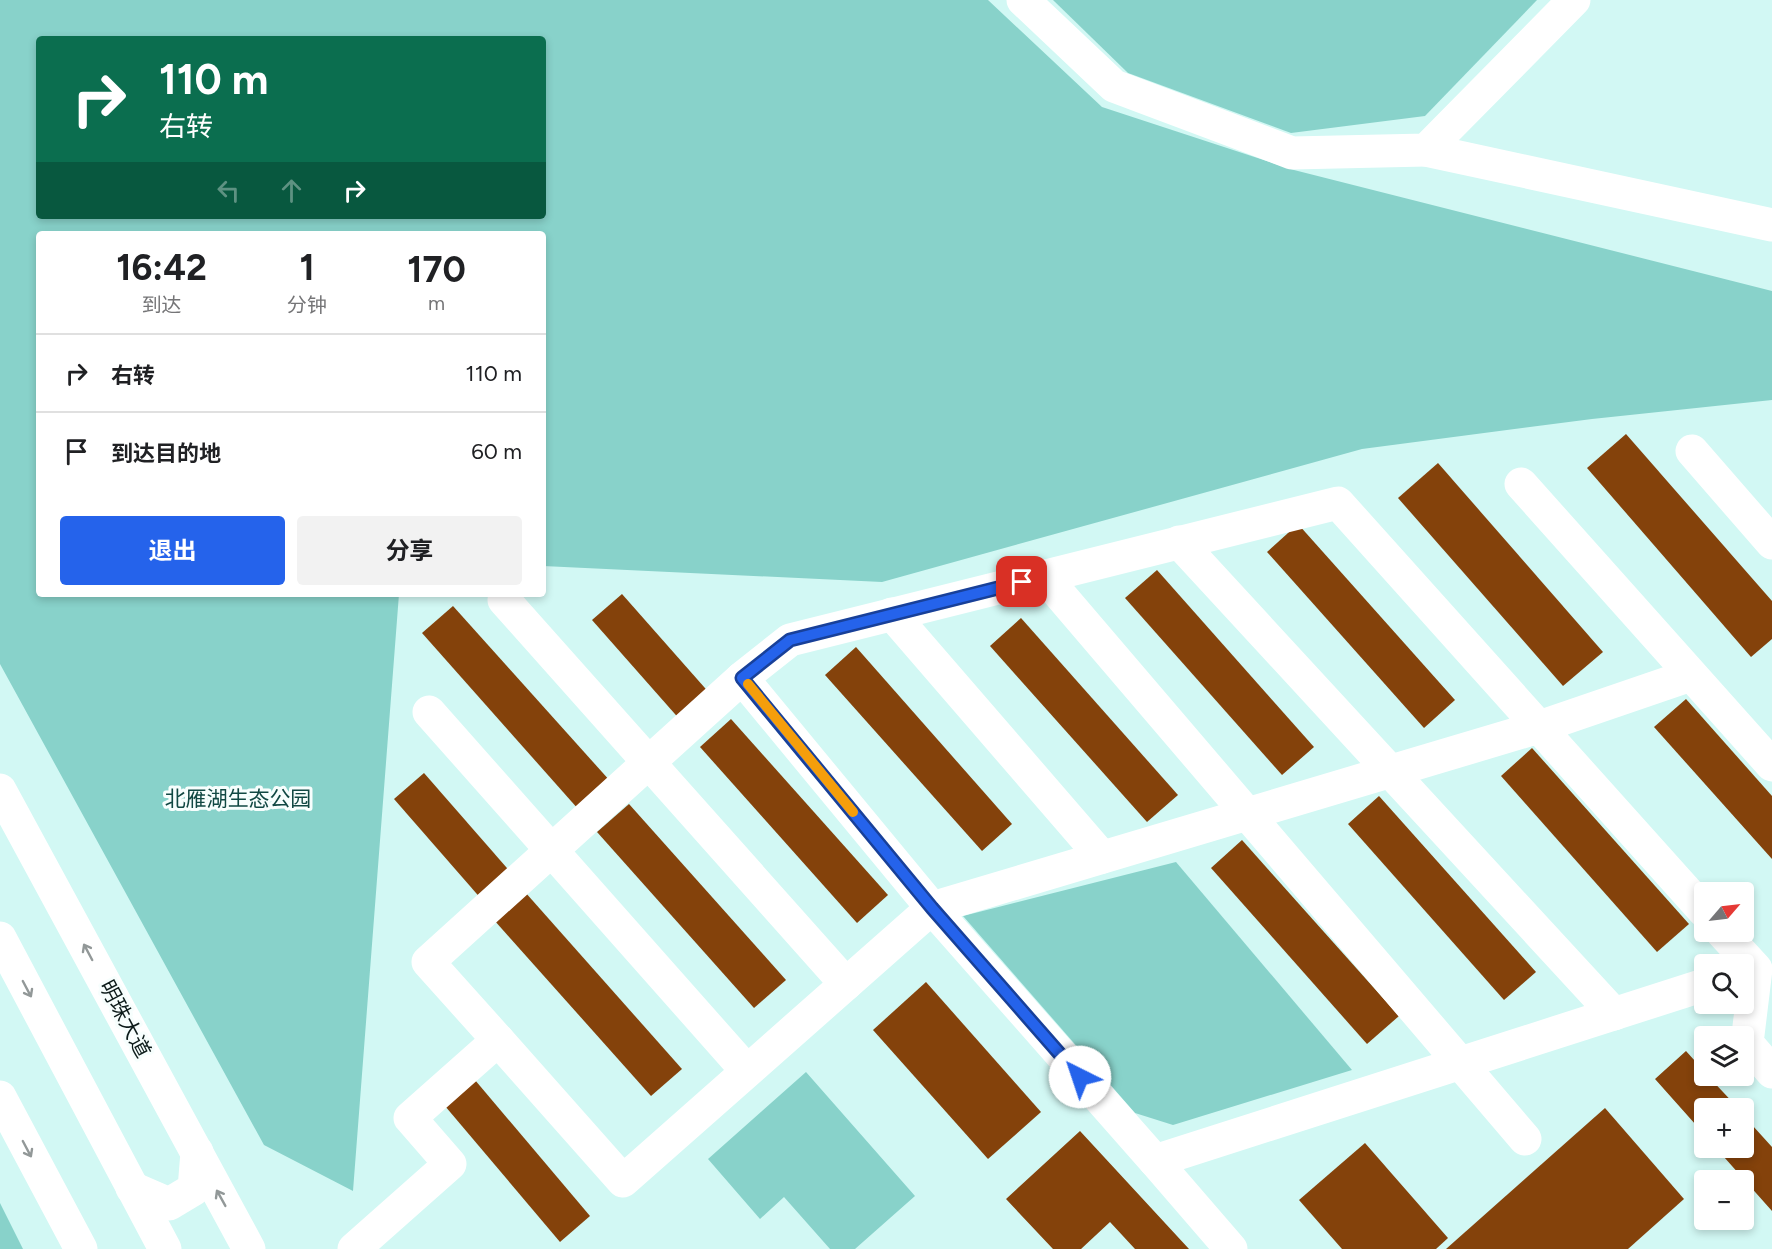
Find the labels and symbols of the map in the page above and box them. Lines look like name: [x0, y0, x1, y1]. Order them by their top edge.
pin: [996, 556, 1047, 607]
park label: 北雁湖生态公园: [165, 786, 312, 811]
north arrow: [1694, 882, 1754, 942]
one-way arrow: [82, 944, 93, 962]
street label: 明珠大道: [95, 976, 156, 1062]
one-way arrow: [22, 980, 33, 998]
position arrow: [1048, 1045, 1112, 1109]
one-way arrow: [22, 1139, 34, 1157]
one-way arrow: [215, 1189, 227, 1206]

